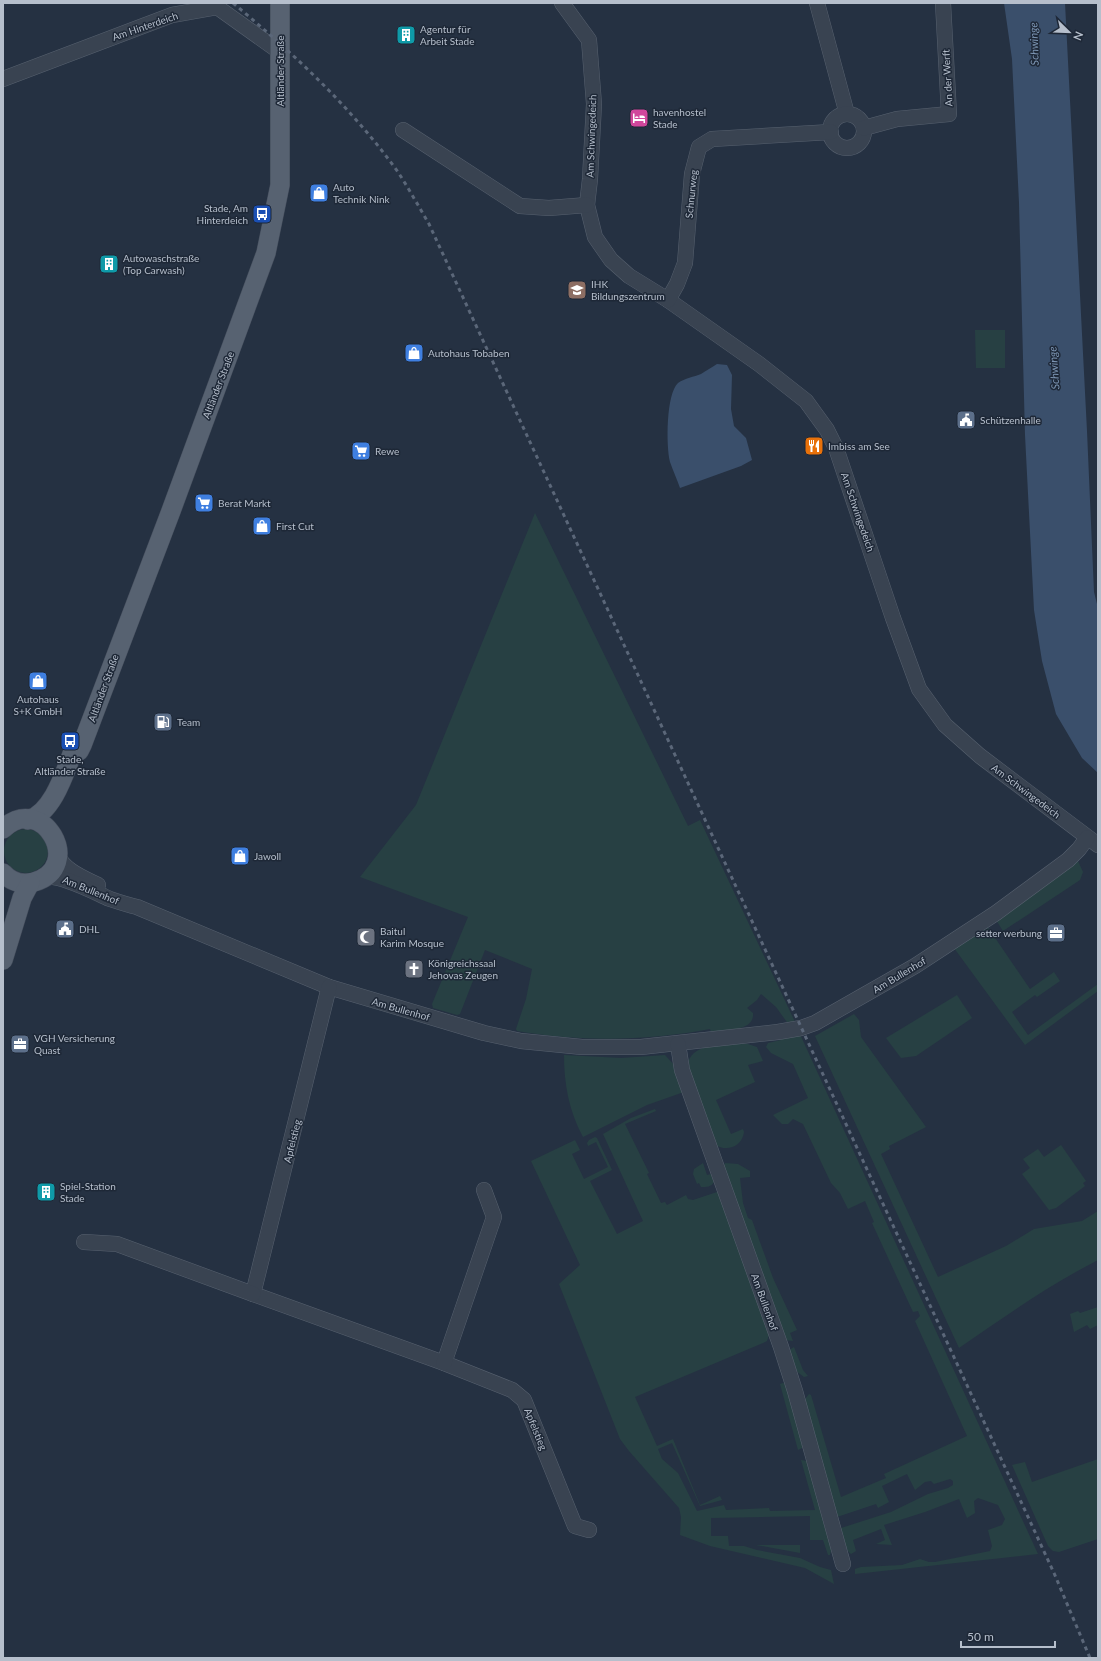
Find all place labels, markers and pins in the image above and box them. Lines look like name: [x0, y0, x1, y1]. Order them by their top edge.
place label: Agentur für Arbeit Stade: [420, 23, 474, 47]
building icon: Agentur für Arbeit Stade: [395, 24, 417, 46]
place label: havenhostel Stade: [653, 106, 706, 130]
hotel icon: havenhostel Stade: [628, 107, 650, 129]
place label: Auto Technik Nink: [333, 181, 390, 205]
shop icon: Auto Technik Nink: [308, 182, 330, 204]
place label: Stade, Am Hinterdeich: [197, 202, 248, 226]
bus stop icon: Stade, Am Hinterdeich: [251, 203, 273, 225]
place label: Autowaschstraße (Top Carwash): [123, 252, 199, 276]
building icon: Autowaschstraße (Top Carwash): [98, 253, 120, 275]
place label: IHK Bildungszentrum: [591, 278, 665, 302]
school or university icon: IHK Bildungszentrum: [566, 279, 588, 301]
shop icon: Autohaus Tobaben: [403, 342, 425, 364]
place label: Autohaus Tobaben: [428, 347, 510, 359]
public building icon: Schützenhalle: [955, 409, 977, 431]
place label: Schützenhalle: [980, 414, 1041, 426]
restaurant icon: Imbiss am See: [803, 435, 825, 457]
supermarket icon: Rewe: [350, 440, 372, 462]
place label: Imbiss am See: [828, 440, 890, 452]
place label: Rewe: [375, 445, 399, 457]
supermarket icon: Berat Markt: [193, 492, 215, 514]
place label: Berat Markt: [218, 497, 271, 509]
shop icon: First Cut: [251, 515, 273, 537]
place label: First Cut: [276, 520, 314, 532]
shop icon: Autohaus S+K GmbH: [27, 670, 49, 692]
place label: Autohaus S+K GmbH: [14, 693, 62, 717]
fuel station icon: Team: [152, 711, 174, 733]
place label: Team: [177, 716, 200, 728]
bus stop icon: Stade, Altländer Straße: [59, 730, 81, 752]
place label: Stade, Altländer Straße: [35, 753, 105, 777]
shop icon: Jawoll: [229, 845, 251, 867]
place label: Jawoll: [254, 850, 281, 862]
public building icon: DHL: [54, 918, 76, 940]
office icon: setter werbung: [1045, 922, 1067, 944]
place label: DHL: [79, 923, 99, 935]
place label: Baitul Karim Mosque: [380, 925, 444, 949]
mosque icon: Baitul Karim Mosque: [355, 926, 377, 948]
place label: setter werbung: [976, 927, 1042, 939]
place label: Königreichssaal Jehovas Zeugen: [428, 957, 498, 981]
church icon: Königreichssaal Jehovas Zeugen: [403, 958, 425, 980]
place label: VGH Versicherung Quast: [34, 1032, 115, 1056]
office icon: VGH Versicherung Quast: [9, 1033, 31, 1055]
place label: Spiel-Station Stade: [60, 1180, 116, 1204]
building icon: Spiel-Station Stade: [35, 1181, 57, 1203]

